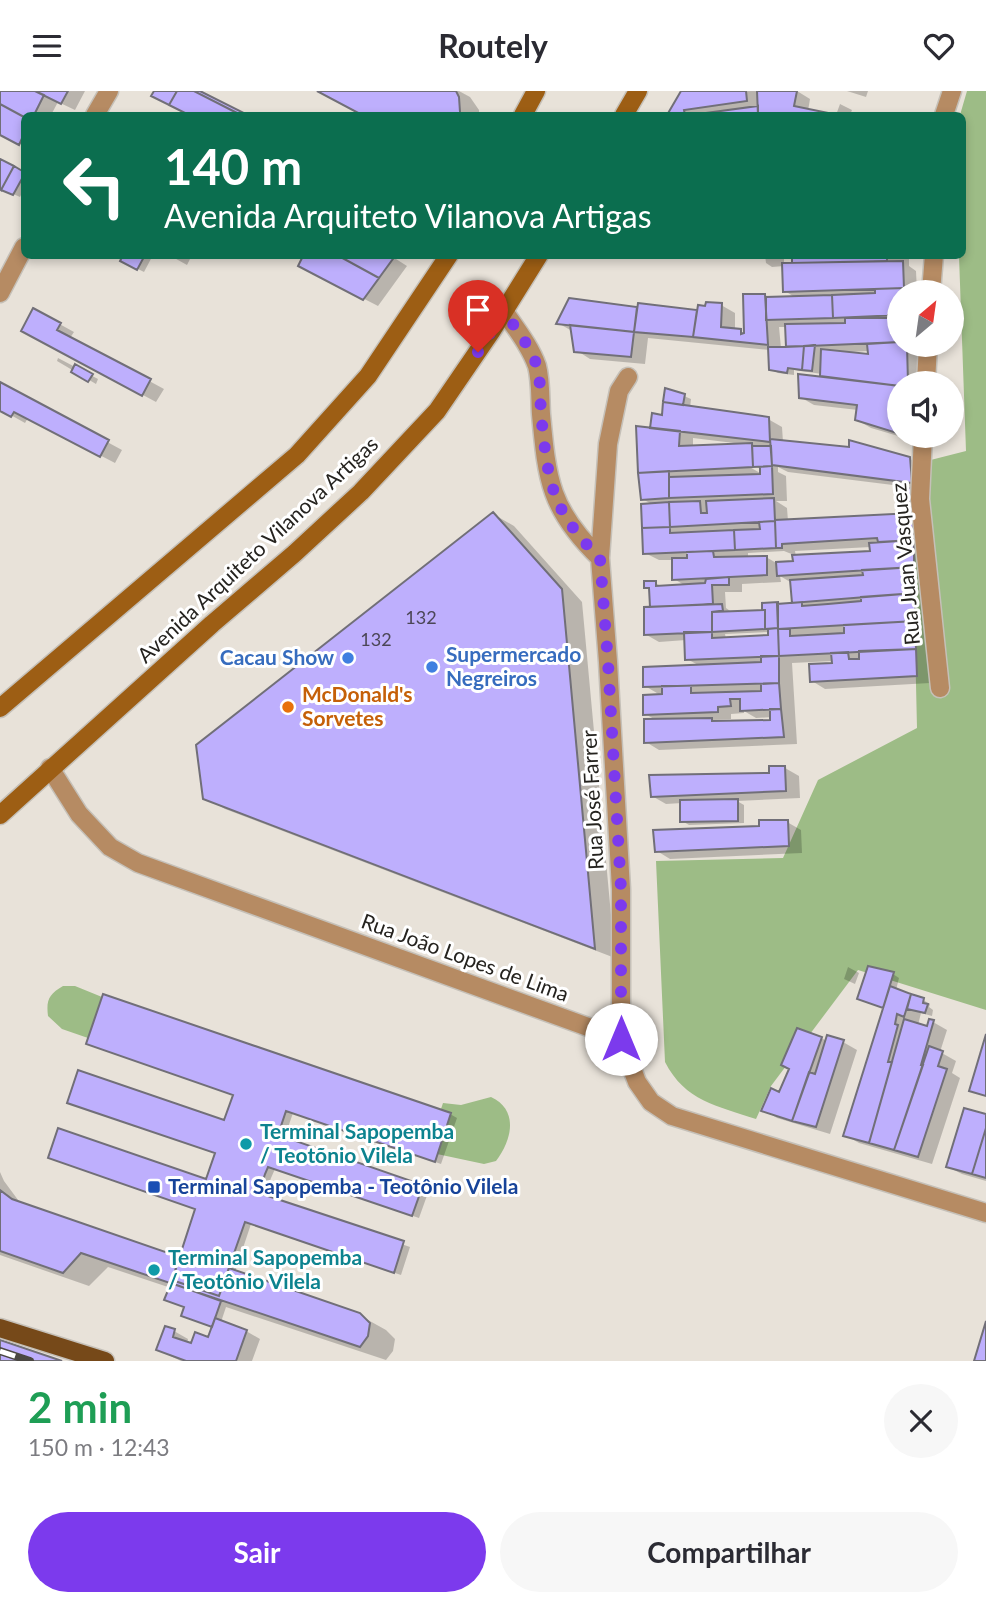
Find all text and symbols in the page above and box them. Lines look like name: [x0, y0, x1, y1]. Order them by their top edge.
text: Routely: [438, 26, 548, 65]
icon: menu: [28, 27, 66, 65]
icon: heart: [920, 27, 958, 65]
text: 140 m: [164, 137, 302, 195]
icon: left: [49, 140, 140, 231]
text: Avenida Arquiteto Vilanova Artigas: [164, 196, 652, 235]
pin: [448, 280, 508, 352]
north arrow: [887, 280, 964, 357]
map controls: [887, 280, 964, 448]
icon: arrive: [459, 291, 497, 329]
button: sound: [887, 371, 964, 448]
street label: Avenida Arquiteto Vilanova Artigas: [131, 431, 383, 667]
street label: Rua Juan Vasquez: [885, 482, 924, 646]
house number: 132: [405, 606, 437, 628]
house number: 132: [360, 628, 392, 650]
place label: Supermercado Negreiros: [446, 641, 581, 690]
place label: Cacau Show: [220, 644, 334, 669]
marker: Cacau Show: [340, 650, 356, 666]
marker: Supermercado Negreiros: [424, 659, 440, 675]
place label: McDonald's Sorvetes: [302, 681, 413, 730]
marker: McDonald's Sorvetes: [280, 699, 296, 715]
street label: Rua José Farrer: [575, 729, 608, 871]
street label: Rua João Lopes de Lima: [358, 907, 573, 1006]
position arrow: [584, 1002, 658, 1076]
place label: Terminal Sapopemba / Teotõnio Vilela: [260, 1118, 454, 1167]
marker: Terminal Sapopemba / Teotõnio Vilela: [238, 1136, 254, 1152]
place label: Terminal Sapopemba - Teotônio Vilela: [168, 1173, 518, 1198]
marker: Terminal Sapopemba - Teotônio Vilela: [146, 1179, 162, 1195]
place label: Terminal Sapopemba / Teotônio Vilela: [168, 1244, 362, 1293]
marker: Terminal Sapopemba / Teotônio Vilela: [146, 1262, 162, 1278]
text: 2 min: [28, 1382, 132, 1432]
button: close: [884, 1384, 958, 1458]
text: 150 m · 12:43: [28, 1433, 170, 1461]
button: Sair: [28, 1512, 486, 1592]
button: Compartilhar: [500, 1512, 958, 1592]

